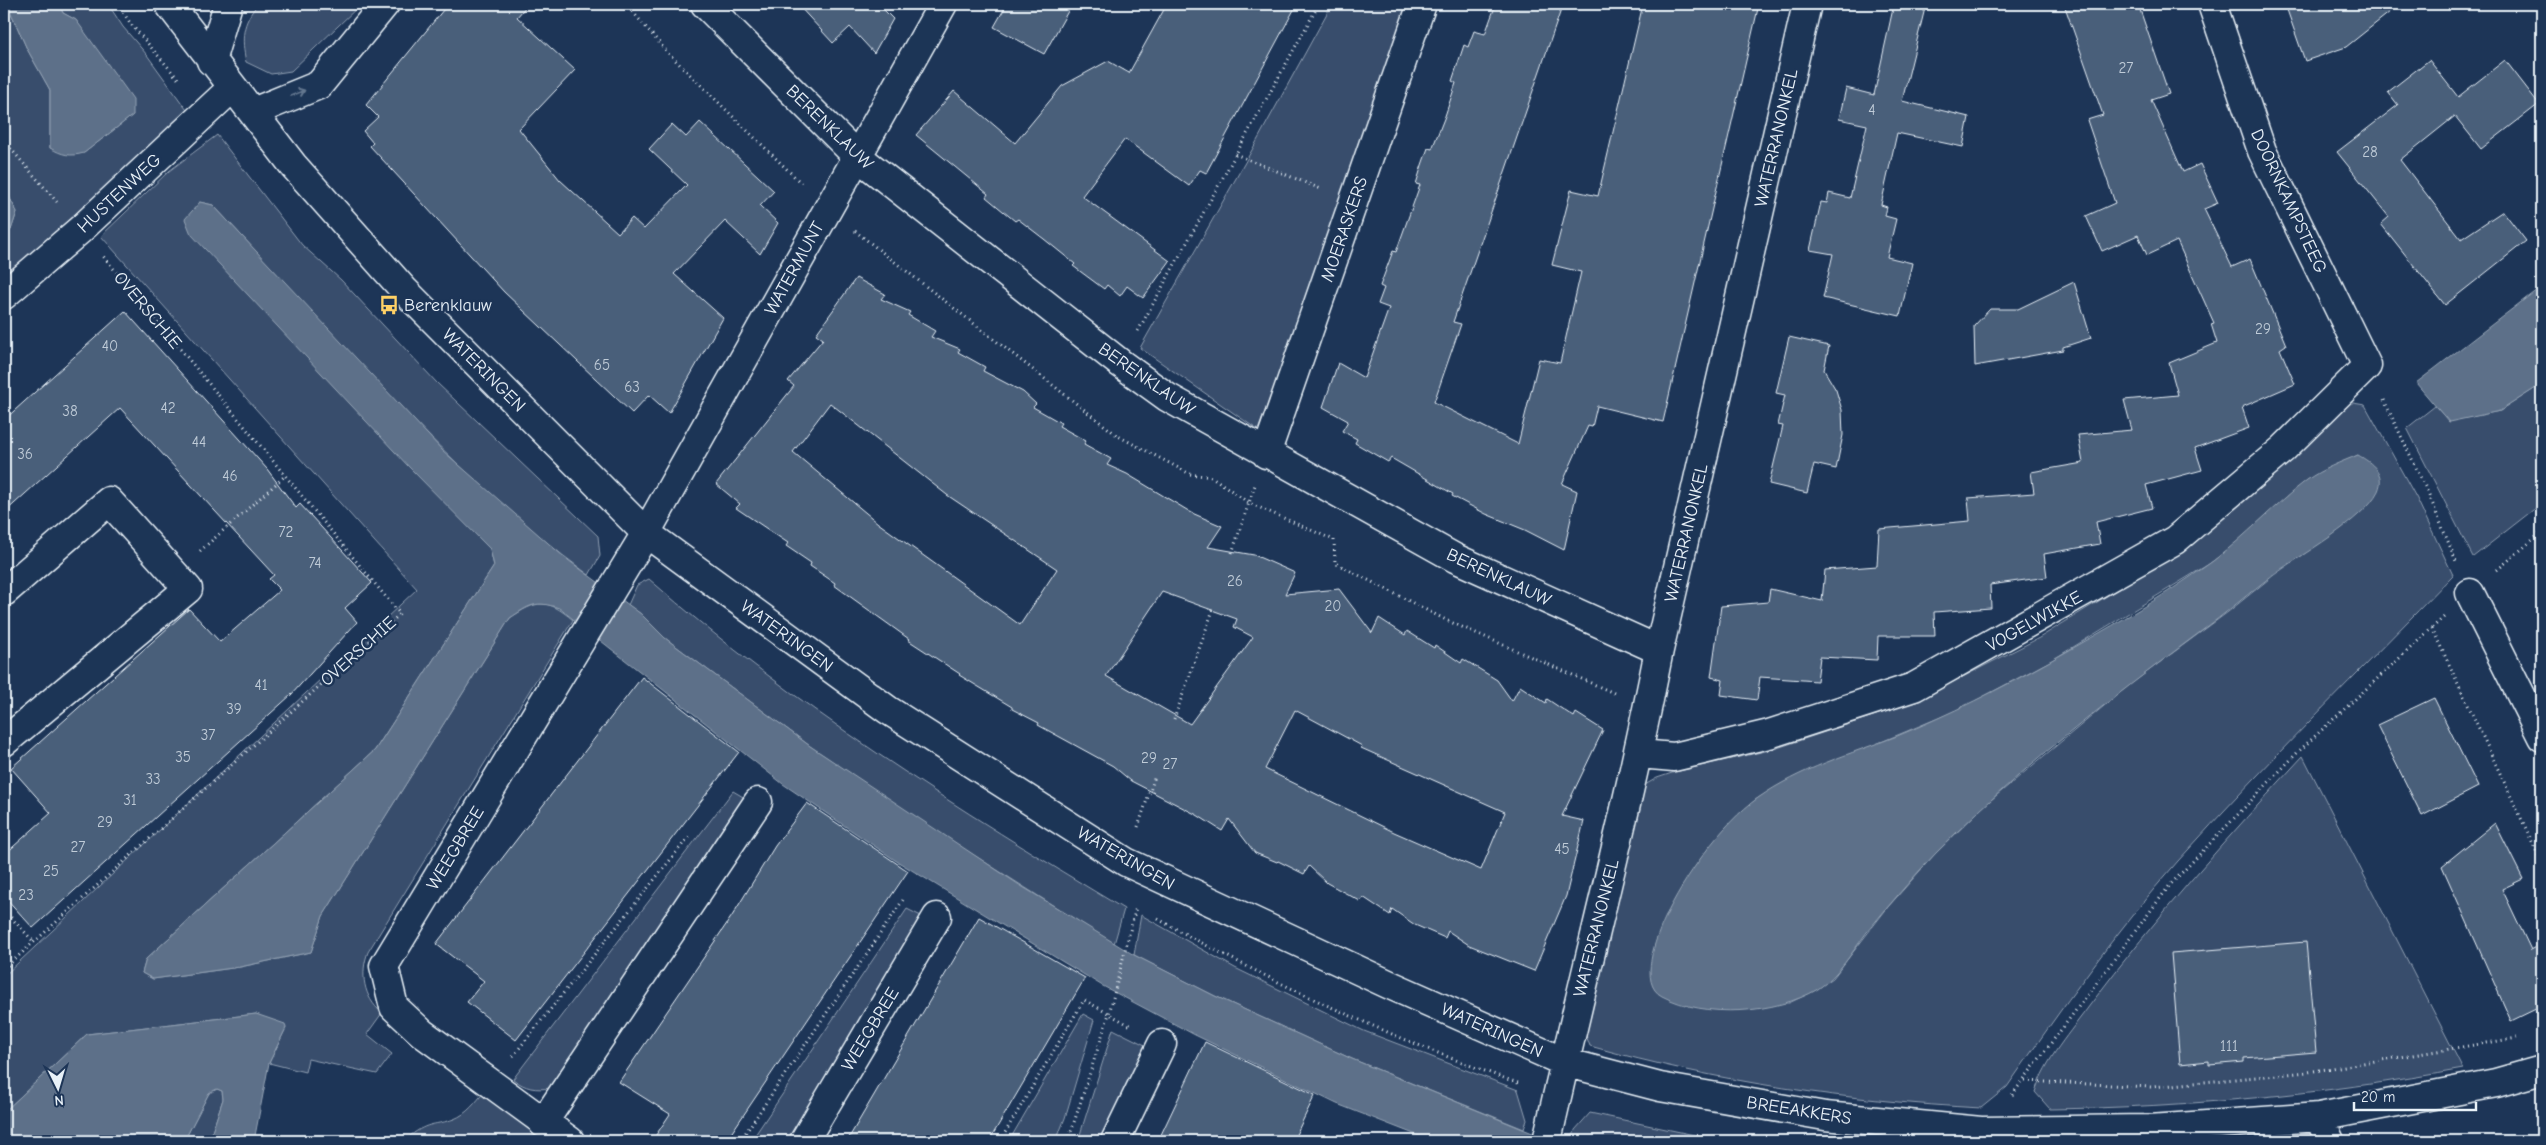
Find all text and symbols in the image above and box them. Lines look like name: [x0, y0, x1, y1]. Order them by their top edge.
house number: 27: [2119, 59, 2133, 77]
street label: WATERRANONKEL: [1750, 67, 1803, 209]
street label: BERENKLAUW: [782, 81, 878, 174]
one-way arrow: [290, 88, 305, 98]
house number: 4: [1868, 101, 1876, 119]
street label: DOORNKAMPSTEEG: [2246, 126, 2331, 277]
house number: 28: [2362, 143, 2378, 161]
street label: HUSTENWEG: [73, 149, 166, 237]
street label: MOERASKERS: [1317, 174, 1372, 285]
street label: WATERMUNT: [760, 217, 829, 319]
street label: OVERSCHIE: [109, 267, 186, 353]
bus stop icon: Berenklauw: [378, 294, 400, 316]
place label: Berenklauw: [404, 295, 492, 316]
house number: 29: [2255, 320, 2271, 338]
street label: WATERINGEN: [438, 324, 530, 416]
house number: 40: [102, 337, 118, 355]
street label: BERENKLAUW: [1094, 338, 1199, 421]
house number: 65: [594, 356, 610, 374]
house number: 63: [624, 378, 640, 396]
house number: 42: [160, 399, 176, 417]
house number: 38: [62, 402, 78, 420]
house number: 44: [192, 433, 206, 451]
house number: 36: [17, 445, 33, 463]
street label: WATERRANONKEL: [1660, 462, 1713, 604]
house number: 46: [222, 467, 238, 485]
house number: 72: [279, 523, 293, 541]
street label: BERENKLAUW: [1443, 544, 1555, 611]
house number: 74: [308, 554, 322, 572]
house number: 26: [1227, 572, 1243, 590]
street label: VOGELWIKKE: [1983, 587, 2086, 656]
street label: WATERINGEN: [736, 596, 837, 677]
house number: 20: [1325, 597, 1341, 615]
street label: OVERSCHIE: [316, 612, 401, 691]
house number: 41: [254, 676, 268, 694]
house number: 39: [226, 700, 242, 718]
house number: 37: [201, 726, 215, 744]
house number: 35: [175, 748, 191, 766]
house number: 29: [1141, 749, 1157, 767]
house number: 27: [1163, 755, 1177, 773]
house number: 33: [145, 770, 161, 788]
house number: 31: [123, 791, 137, 809]
street label: WEEGBREE: [422, 803, 489, 894]
house number: 29: [97, 813, 113, 831]
street label: WATERINGEN: [1073, 822, 1178, 895]
house number: 27: [71, 838, 85, 856]
house number: 45: [1554, 840, 1570, 858]
street label: WATERRANONKEL: [1569, 857, 1624, 999]
house number: 25: [43, 862, 59, 880]
house number: 23: [18, 886, 34, 904]
street label: WEEGBREE: [837, 984, 904, 1075]
street label: WATERINGEN: [1438, 999, 1546, 1062]
house number: 111: [2220, 1037, 2238, 1055]
north arrow: [32, 1062, 82, 1112]
scale bar: [2354, 1080, 2476, 1112]
text: 20 m: [2361, 1088, 2395, 1106]
text: N: [54, 1092, 64, 1109]
street label: BREEAKKERS: [1745, 1092, 1853, 1129]

